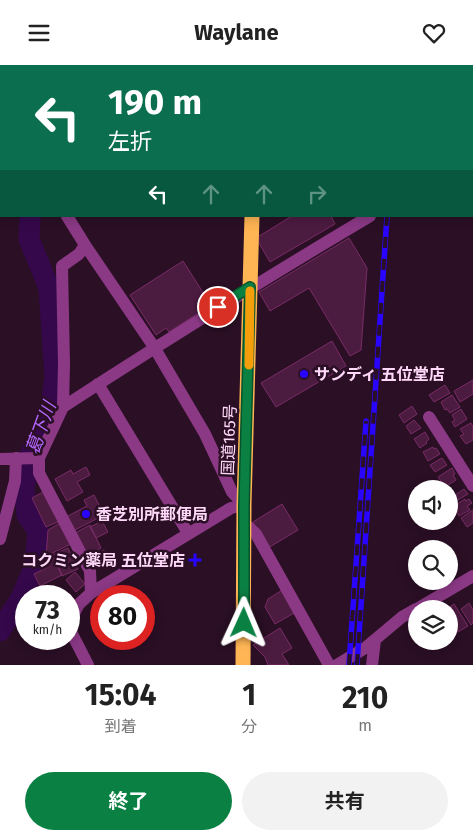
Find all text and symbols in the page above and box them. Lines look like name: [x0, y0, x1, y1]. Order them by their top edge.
icon: menu: [25, 19, 53, 47]
text: Waylane: [194, 19, 279, 46]
icon: heart: [420, 19, 448, 47]
text: 190 m: [108, 81, 202, 123]
icon: left: [25, 85, 90, 150]
text: 左折: [108, 128, 152, 155]
icon: left: [144, 180, 172, 208]
icon: ahead: [197, 180, 225, 208]
icon: ahead: [250, 180, 278, 208]
icon: right: [303, 180, 331, 208]
pin: [197, 286, 239, 328]
icon: arrive: [204, 293, 232, 321]
place label: サンディ 五位堂店: [314, 365, 445, 384]
marker: サンディ 五位堂店: [298, 368, 310, 380]
water label: 葛下川: [21, 397, 61, 457]
street label: 国道165号: [218, 404, 240, 476]
map controls: [408, 480, 458, 650]
button: sound: [408, 480, 458, 530]
place label: 香芝別所郵便局: [96, 505, 208, 524]
marker: 香芝別所郵便局: [80, 508, 92, 520]
button: search: [408, 540, 458, 590]
place label: コクミン薬局 五位堂店: [21, 551, 185, 570]
marker: コクミン薬局 五位堂店: [189, 554, 201, 566]
speed limit sign: 80: [90, 585, 155, 650]
text: 73: [35, 596, 60, 626]
position arrow: [217, 596, 269, 648]
button: layers: [408, 600, 458, 650]
text: km/h: [33, 623, 62, 637]
text: 15:04: [85, 677, 156, 713]
text: 1: [242, 677, 256, 713]
text: 210: [342, 680, 388, 716]
text: m: [358, 716, 372, 735]
text: 到着: [105, 717, 137, 736]
text: 分: [241, 717, 257, 736]
button: 終了: [25, 772, 232, 830]
button: 共有: [242, 772, 448, 830]

